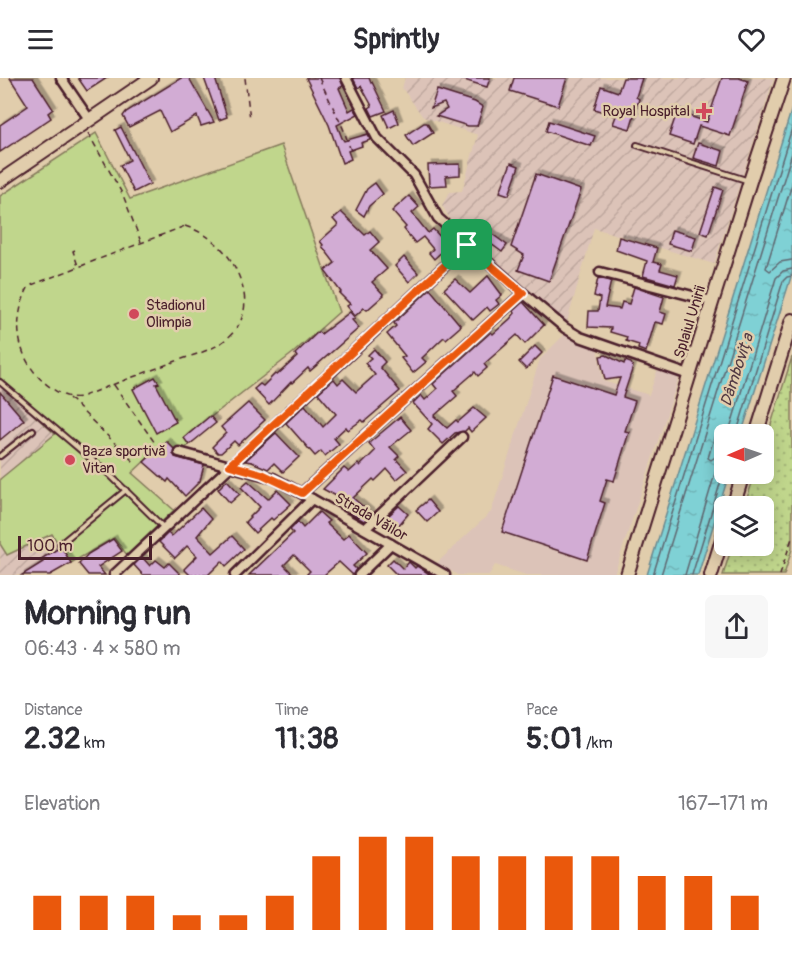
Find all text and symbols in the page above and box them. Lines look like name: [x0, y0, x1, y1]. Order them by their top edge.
icon: menu: [24, 23, 57, 56]
text: Sprintly: [353, 23, 439, 56]
icon: heart: [735, 23, 768, 56]
place label: Royal Hospital: [602, 102, 690, 121]
marker: Royal Hospital: [695, 102, 713, 120]
pin: [441, 219, 492, 270]
icon: arrive: [450, 228, 483, 261]
street label: Splaiul Unirii: [670, 283, 710, 361]
place label: Stadionul Olimpia: [146, 296, 205, 332]
marker: Stadionul Olimpia: [127, 307, 141, 321]
water label: Dâmbovița: [716, 330, 759, 409]
north arrow: [714, 424, 774, 484]
map controls: [714, 424, 774, 556]
place label: Baza sportivă Vitan: [82, 442, 166, 478]
marker: Baza sportivă Vitan: [63, 453, 77, 467]
street label: Strada Văilor: [331, 489, 411, 546]
button: layers: [714, 496, 774, 556]
scale bar: [18, 533, 152, 561]
text: 100 m: [27, 536, 73, 556]
text: Morning run: [24, 593, 191, 634]
button: share: [705, 595, 768, 658]
text: 06:43 · 4 × 580 m: [24, 636, 181, 661]
text: Distance: [24, 700, 83, 720]
text: Time: [275, 700, 308, 720]
text: Pace: [526, 700, 558, 720]
text: 2.32: [24, 720, 81, 757]
text: 11:38: [275, 720, 338, 757]
text: 5:01: [526, 720, 583, 757]
text: km: [81, 733, 105, 753]
text: /km: [583, 733, 613, 753]
text: Elevation: [24, 791, 100, 816]
text: 167–171 m: [678, 791, 768, 816]

